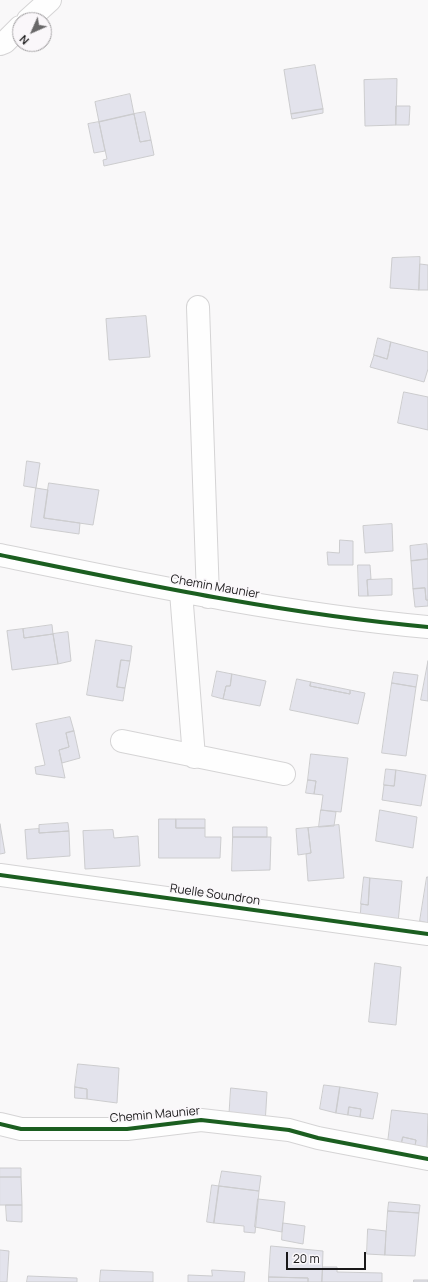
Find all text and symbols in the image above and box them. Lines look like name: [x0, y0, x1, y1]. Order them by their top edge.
north arrow: [12, 12, 52, 52]
text: N: [16, 32, 32, 48]
street label: Chemin Maunier: [169, 572, 261, 602]
street label: Ruelle Soundron: [169, 882, 261, 908]
street label: Chemin Maunier: [109, 1104, 201, 1126]
scale bar: [288, 1244, 368, 1270]
text: 20 m: [293, 1250, 320, 1267]

